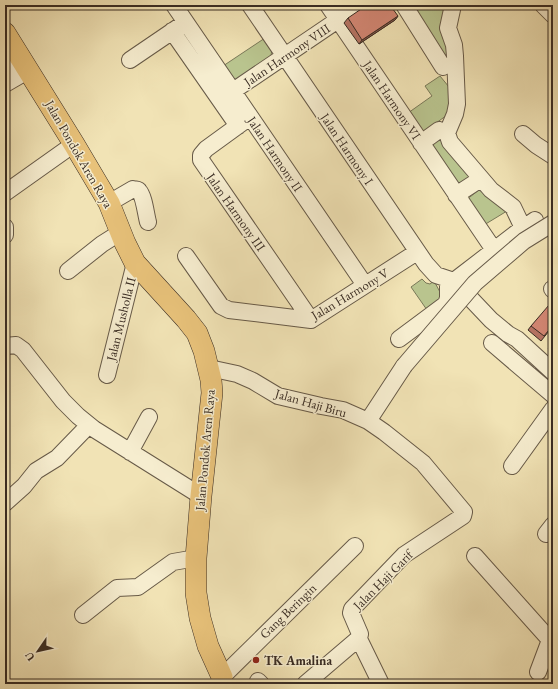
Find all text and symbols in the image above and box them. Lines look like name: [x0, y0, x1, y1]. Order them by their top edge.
street label: Jalan Harmony VIII: [240, 19, 334, 91]
street label: Jalan Harmony VI: [359, 56, 425, 143]
street label: Jalan Pondok Aren Raya: [41, 96, 117, 212]
street label: Jalan Harmony I: [316, 109, 378, 189]
street label: Jalan Harmony II: [243, 112, 307, 195]
street label: Jalan Harmony III: [202, 169, 270, 255]
street label: Jalan Harmony V: [307, 264, 392, 324]
street label: Jalan Musholla II: [102, 275, 140, 364]
street label: Jalan Haji Biru: [272, 384, 349, 421]
street label: Jalan Pondok Aren Raya: [191, 388, 219, 512]
street label: Jalan Haji Garif: [349, 545, 418, 614]
street label: Gang Beringin: [256, 580, 320, 642]
north arrow: [18, 631, 58, 671]
text: U: [21, 649, 38, 664]
place label: TK Amalina: [264, 652, 332, 669]
marker: TK Amalina: [251, 655, 261, 665]

